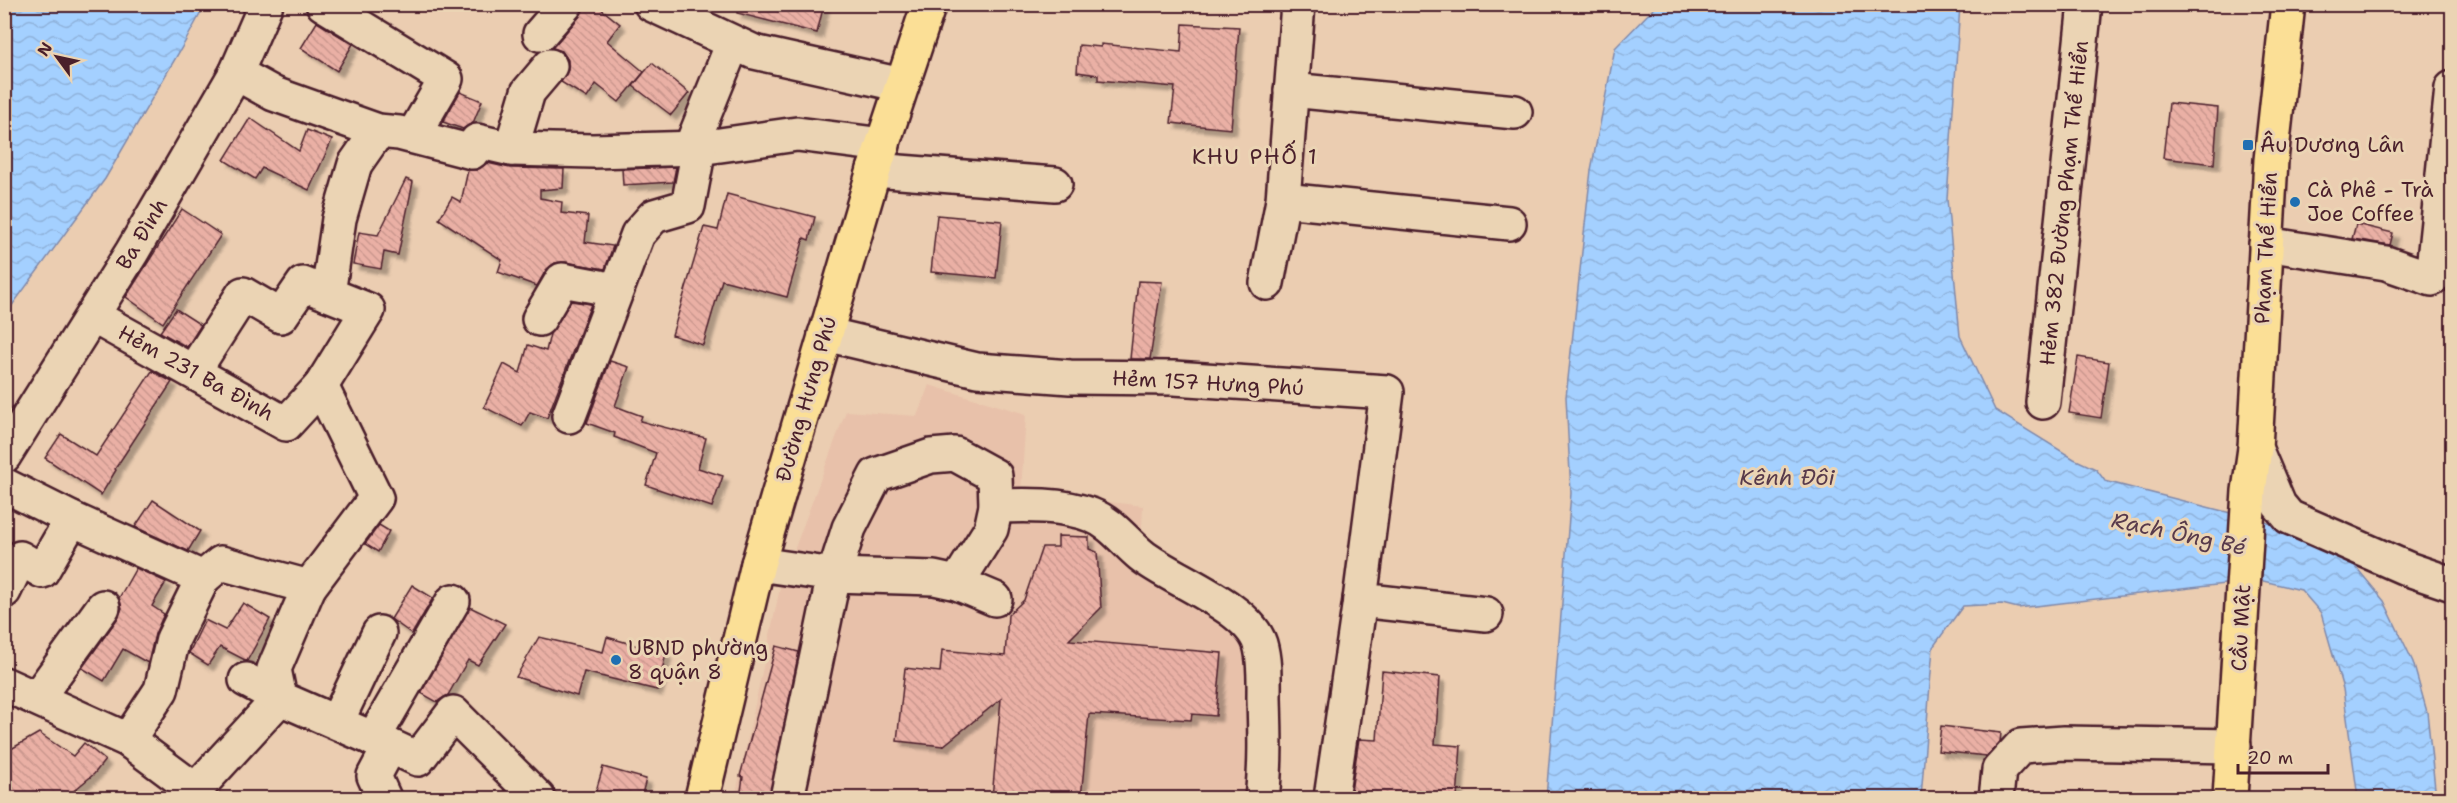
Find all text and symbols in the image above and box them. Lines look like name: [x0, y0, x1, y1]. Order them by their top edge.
north arrow: [27, 27, 87, 87]
text: N: [33, 38, 57, 60]
street label: Hẻm 382 Đường Phạm Thế Hiển: [2033, 39, 2095, 367]
place label: Âu Dương Lân: [2260, 130, 2405, 159]
marker: Âu Dương Lân: [2241, 138, 2255, 152]
district label: KHU PHỐ 1: [1192, 140, 1318, 171]
street label: Phạm Thế Hiển: [2248, 171, 2284, 325]
place label: Cà Phê - Trà Joe Coffee: [2307, 176, 2434, 228]
street label: Ba Đình: [110, 193, 174, 275]
marker: Cà Phê - Trà Joe Coffee: [2288, 195, 2302, 209]
street label: Đường Hưng Phú: [769, 313, 843, 485]
street label: Hẻm 231 Ba Đình: [113, 319, 279, 427]
street label: Hẻm 157 Hưng Phú: [1111, 364, 1305, 402]
water label: Kênh Đôi: [1739, 463, 1836, 492]
water label: Rạch Ông Bé: [2109, 505, 2249, 562]
street label: Cầu Mật: [2225, 584, 2257, 672]
place label: UBND phường 8 quận 8: [628, 634, 768, 686]
marker: UBND phường 8 quận 8: [609, 653, 623, 667]
scale bar: [2238, 737, 2328, 775]
text: 20 m: [2247, 746, 2293, 770]

